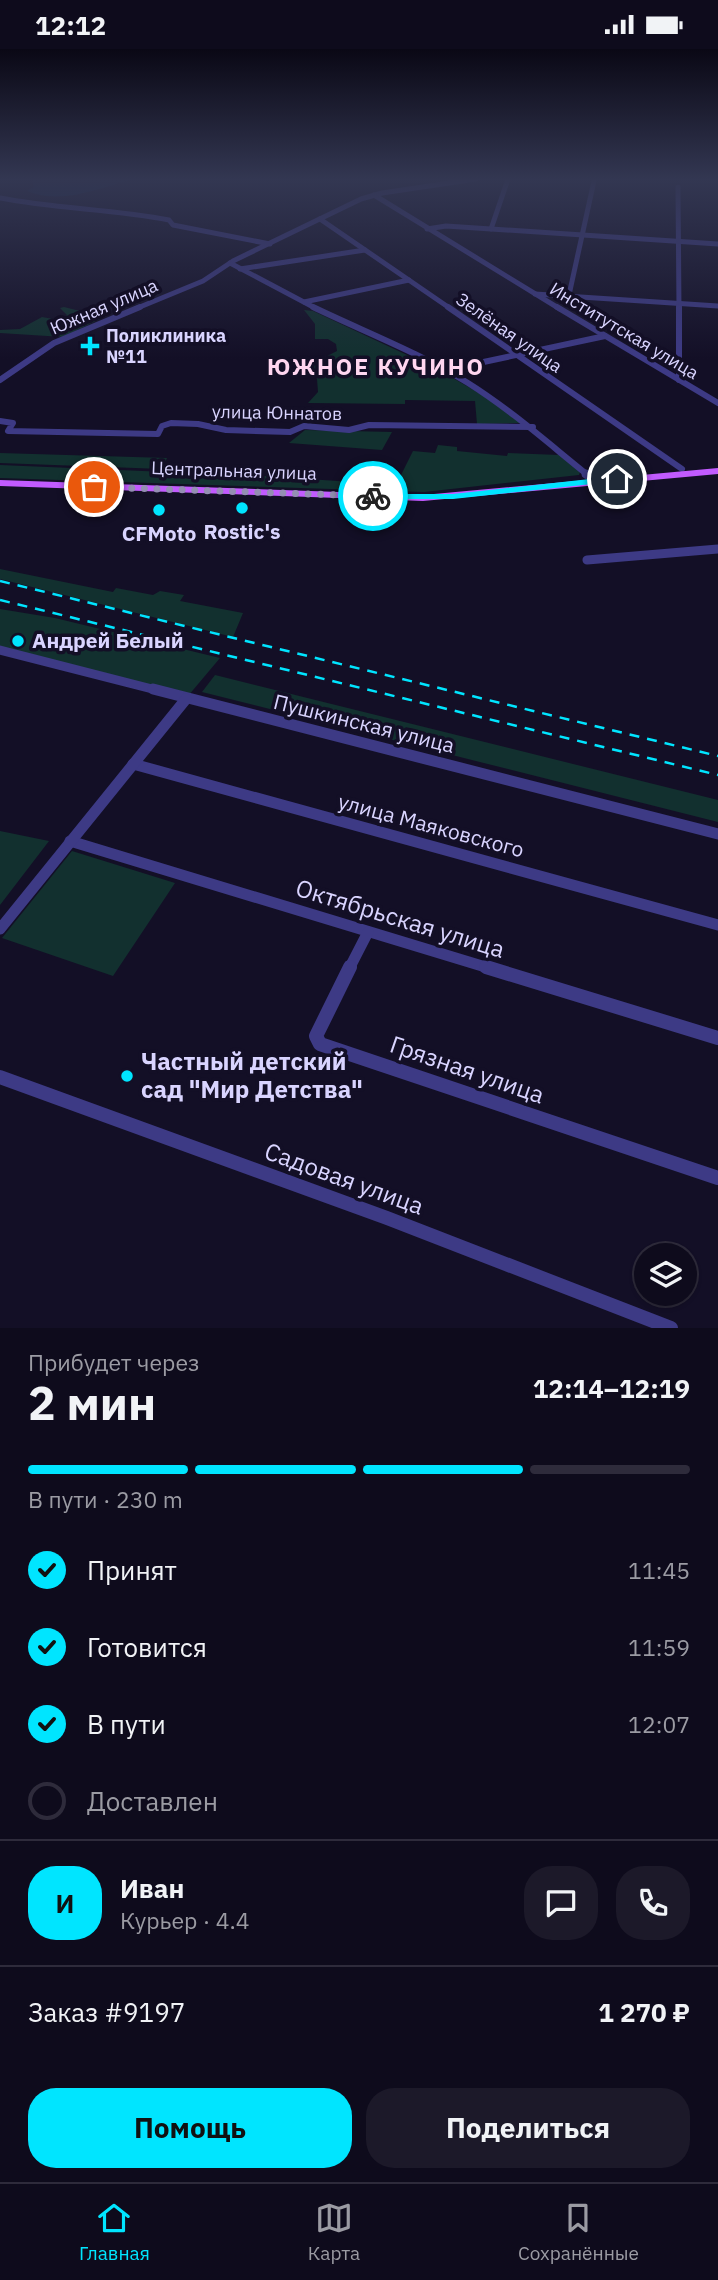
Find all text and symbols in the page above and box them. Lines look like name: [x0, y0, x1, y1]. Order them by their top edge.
text: 12:12: [35, 8, 106, 42]
street label: Южная улица: [46, 273, 162, 340]
street label: Институтская улица: [546, 277, 703, 384]
street label: Зелёная улица: [452, 287, 567, 378]
place label: Поликлиника №11: [106, 324, 226, 368]
marker: Поликлиника №11: [80, 336, 100, 356]
district label: ЮЖНОЕ КУЧИНО: [267, 351, 485, 381]
street label: улица Юннатов: [212, 400, 342, 425]
pin: [587, 449, 647, 509]
street label: Центральная улица: [151, 456, 318, 485]
pin: [64, 457, 124, 517]
icon: home: [598, 460, 636, 498]
courier: [338, 461, 408, 531]
icon: bag: [75, 468, 113, 506]
icon: bike: [354, 477, 392, 515]
marker: Rostic's: [234, 500, 250, 516]
marker: CFMoto: [151, 502, 167, 518]
place label: Rostic's: [203, 517, 281, 545]
place label: CFMoto: [122, 519, 196, 547]
place label: Андрей Белый: [32, 626, 184, 654]
marker: Андрей Белый: [10, 633, 26, 649]
street label: Пушкинская улица: [271, 687, 458, 759]
street label: улица Маяковского: [335, 787, 527, 863]
street label: Октябрьская улица: [292, 871, 509, 965]
street label: Грязная улица: [386, 1028, 549, 1110]
place label: Частный детский сад "Мир Детства": [141, 1045, 363, 1105]
marker: Частный детский сад "Мир Детства": [119, 1068, 135, 1084]
street label: Садовая улица: [260, 1134, 428, 1222]
map controls: [634, 1243, 697, 1306]
button: layers: [634, 1243, 697, 1306]
text: Прибудет через: [28, 1347, 200, 1377]
text: 12:14–12:19: [533, 1371, 690, 1405]
text: 2 мин: [28, 1373, 156, 1433]
text: В пути · 230 m: [28, 1484, 183, 1514]
icon: check: [28, 1551, 66, 1589]
text: Принят: [87, 1553, 177, 1587]
text: 11:45: [628, 1555, 690, 1585]
icon: check: [28, 1628, 66, 1666]
text: Готовится: [87, 1630, 207, 1664]
text: 11:59: [628, 1632, 690, 1662]
icon: check: [28, 1705, 66, 1743]
text: В пути: [87, 1707, 166, 1741]
text: 12:07: [628, 1709, 690, 1739]
text: Доставлен: [87, 1784, 218, 1818]
button: chat: [524, 1866, 598, 1940]
button: phone: [616, 1866, 690, 1940]
text: Иван: [120, 1871, 185, 1905]
text: И: [56, 1886, 74, 1920]
text: Курьер · 4.4: [120, 1905, 250, 1935]
text: Заказ #9197: [28, 1995, 185, 2029]
text: 1 270 ₽: [598, 1995, 690, 2029]
button: Помощь: [28, 2088, 352, 2168]
button: Поделиться: [366, 2088, 690, 2168]
tab: Главная: [79, 2199, 150, 2265]
tab: Карта: [308, 2199, 360, 2265]
tab: Сохранённые: [518, 2199, 639, 2265]

